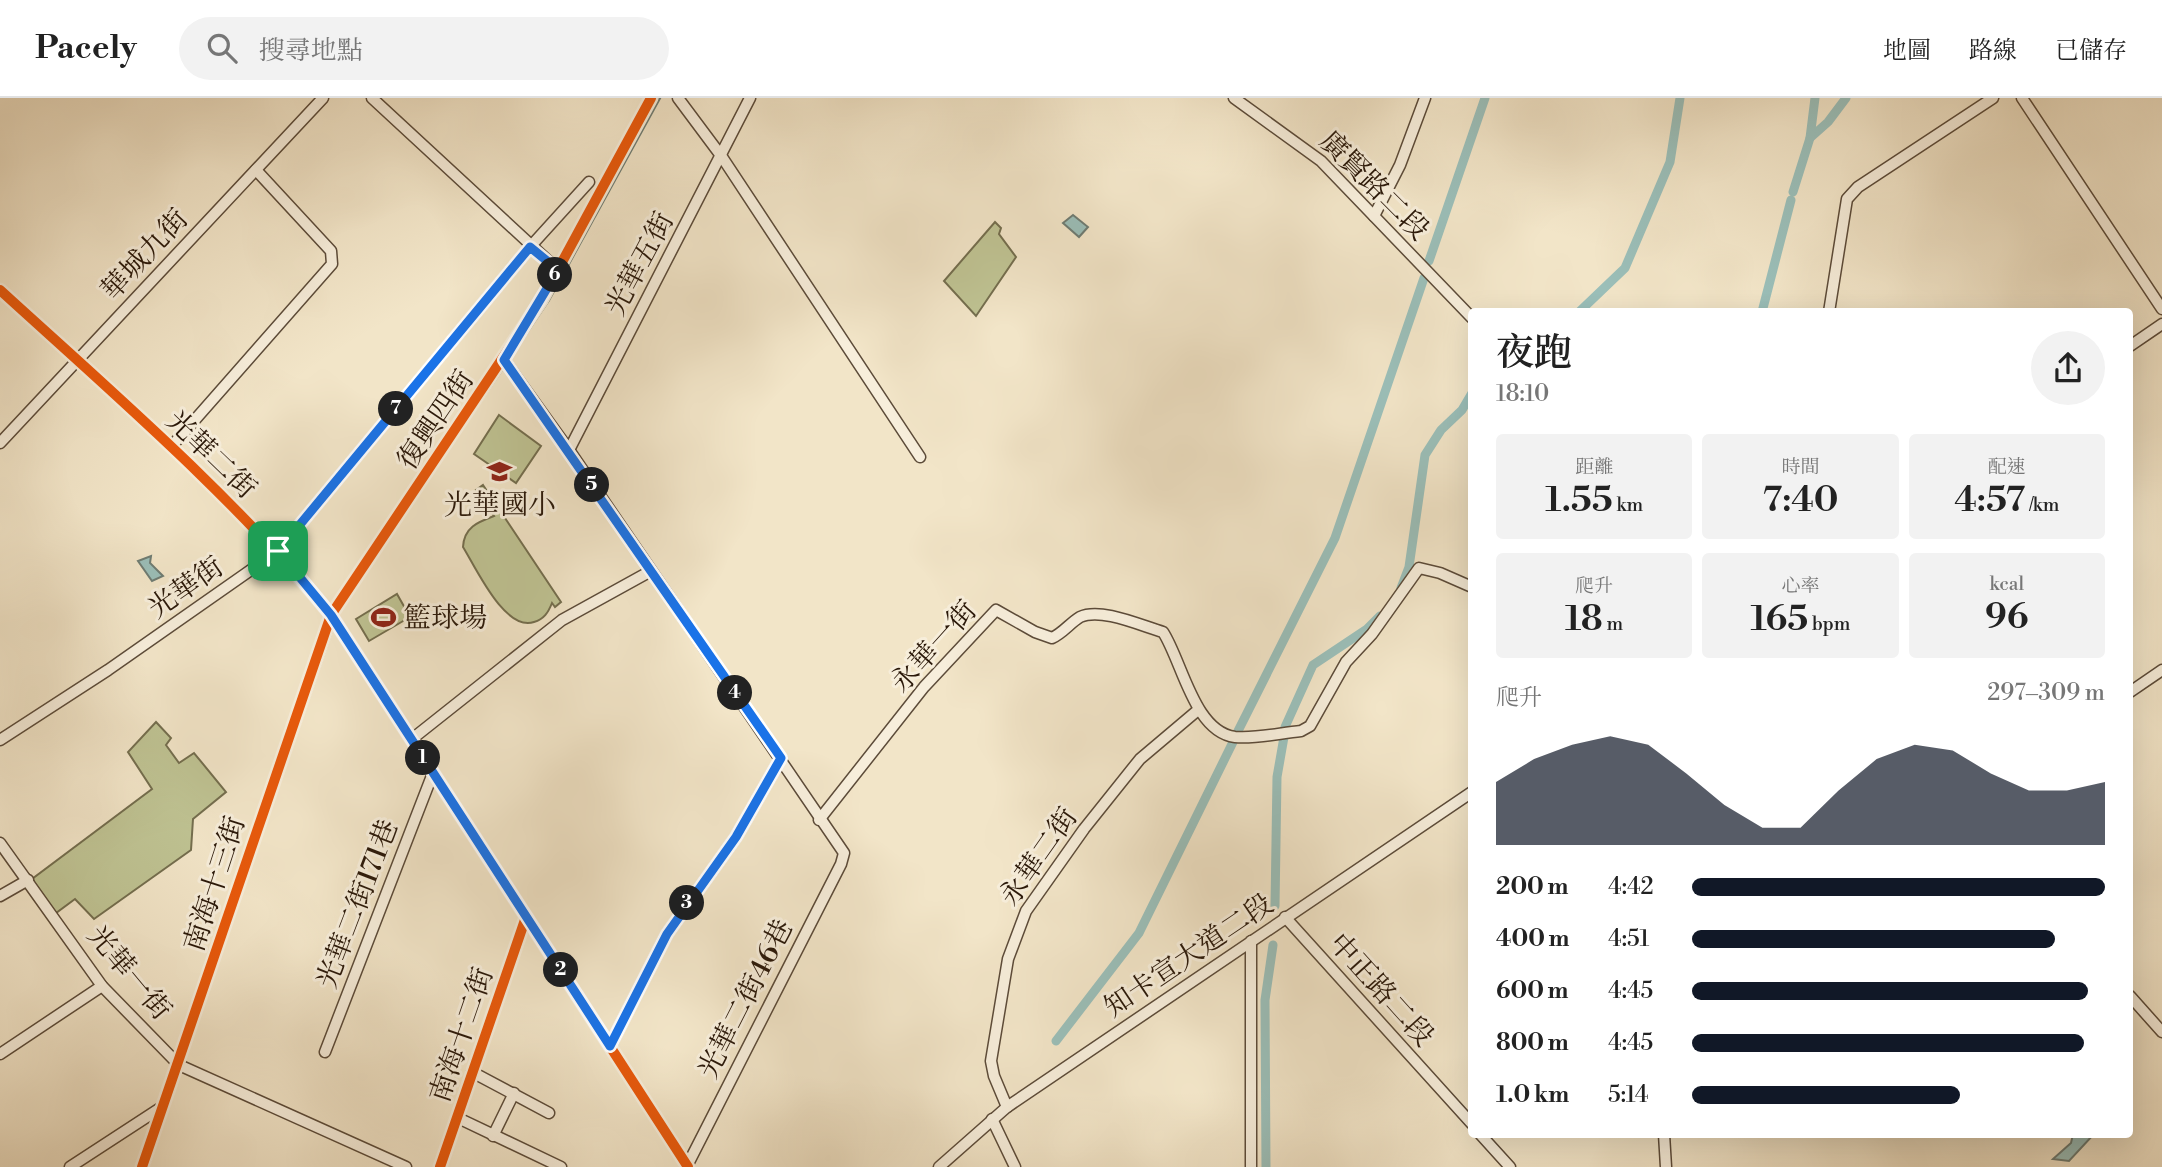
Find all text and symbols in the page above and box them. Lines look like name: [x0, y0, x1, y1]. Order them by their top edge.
search box: [179, 17, 669, 80]
text: Pacely: [35, 28, 137, 69]
icon: search: [203, 29, 241, 67]
text: 搜尋地點: [259, 35, 363, 67]
text: 地圖: [1883, 36, 1931, 66]
text: 路線: [1969, 36, 2017, 66]
text: 已儲存: [2055, 36, 2127, 66]
street label: 廣賢路二段: [1312, 124, 1436, 248]
street label: 華城九街: [94, 202, 196, 308]
street label: 光華五街: [598, 206, 682, 322]
pin: 6: [538, 258, 572, 292]
text: 6: [549, 262, 560, 286]
text: 夜跑: [1496, 330, 1572, 377]
button: share: [2031, 331, 2105, 405]
street label: 復興四街: [390, 364, 482, 476]
text: 18:10: [1496, 380, 1549, 408]
pin: 7: [378, 392, 414, 426]
text: 7: [390, 396, 401, 420]
street label: 光華二街: [159, 404, 263, 506]
text: 距離: [1575, 455, 1613, 479]
text: 時間: [1781, 455, 1820, 479]
text: 配速: [1988, 455, 2026, 479]
school or university icon: 光華國小: [486, 457, 514, 485]
pin: 5: [574, 468, 610, 502]
text: 5: [586, 472, 597, 496]
text: 1.55: [1545, 479, 1613, 522]
text: 7:40: [1762, 479, 1838, 522]
text: 4:57: [1954, 479, 2025, 522]
place label: 光華國小: [444, 488, 556, 523]
text: km: [1613, 493, 1643, 517]
text: /km: [2025, 493, 2059, 517]
pin: [248, 521, 308, 581]
icon: arrive: [259, 532, 297, 570]
street label: 光華街: [142, 550, 230, 626]
text: kcal: [1990, 572, 2024, 596]
text: 爬升: [1575, 574, 1613, 598]
text: 心率: [1781, 574, 1820, 598]
street label: 永華一街: [884, 594, 984, 700]
text: 96: [1985, 596, 2029, 639]
text: 18: [1565, 598, 1603, 641]
text: 165: [1750, 598, 1808, 641]
place label: 籃球場: [403, 601, 487, 636]
sports icon: 籃球場: [369, 604, 397, 632]
text: m: [1603, 612, 1623, 636]
text: bpm: [1808, 612, 1851, 636]
pin: 4: [718, 676, 752, 710]
text: 297–309 m: [1987, 679, 2105, 707]
text: 4: [728, 680, 741, 704]
text: 爬升: [1496, 684, 1542, 712]
pin: 1: [406, 740, 440, 776]
text: 1: [418, 745, 427, 769]
street label: 永華二街: [993, 801, 1085, 913]
street label: 南海十三街: [177, 812, 253, 956]
street label: 光華二街171巷: [310, 815, 406, 993]
text: 200 m: [1496, 873, 1568, 901]
text: 4:42: [1608, 873, 1654, 901]
pin: 3: [670, 886, 704, 920]
street label: 知卡宣大道二段: [1098, 887, 1280, 1025]
text: 3: [681, 890, 692, 914]
street label: 光華二街46巷: [691, 914, 801, 1084]
street label: 光華一街: [80, 919, 178, 1027]
text: 400 m: [1496, 925, 1569, 953]
text: 4:51: [1608, 925, 1649, 953]
street label: 中正路二段: [1321, 926, 1441, 1054]
pin: 2: [544, 952, 578, 988]
text: 2: [555, 957, 566, 981]
street label: 南海十二街: [423, 963, 501, 1107]
text: 600 m: [1496, 977, 1569, 1005]
text: 4:45: [1608, 977, 1653, 1005]
text: 800 m: [1496, 1029, 1569, 1057]
text: 4:45: [1608, 1029, 1653, 1057]
text: 1.0 km: [1496, 1081, 1569, 1109]
text: 5:14: [1608, 1081, 1649, 1109]

